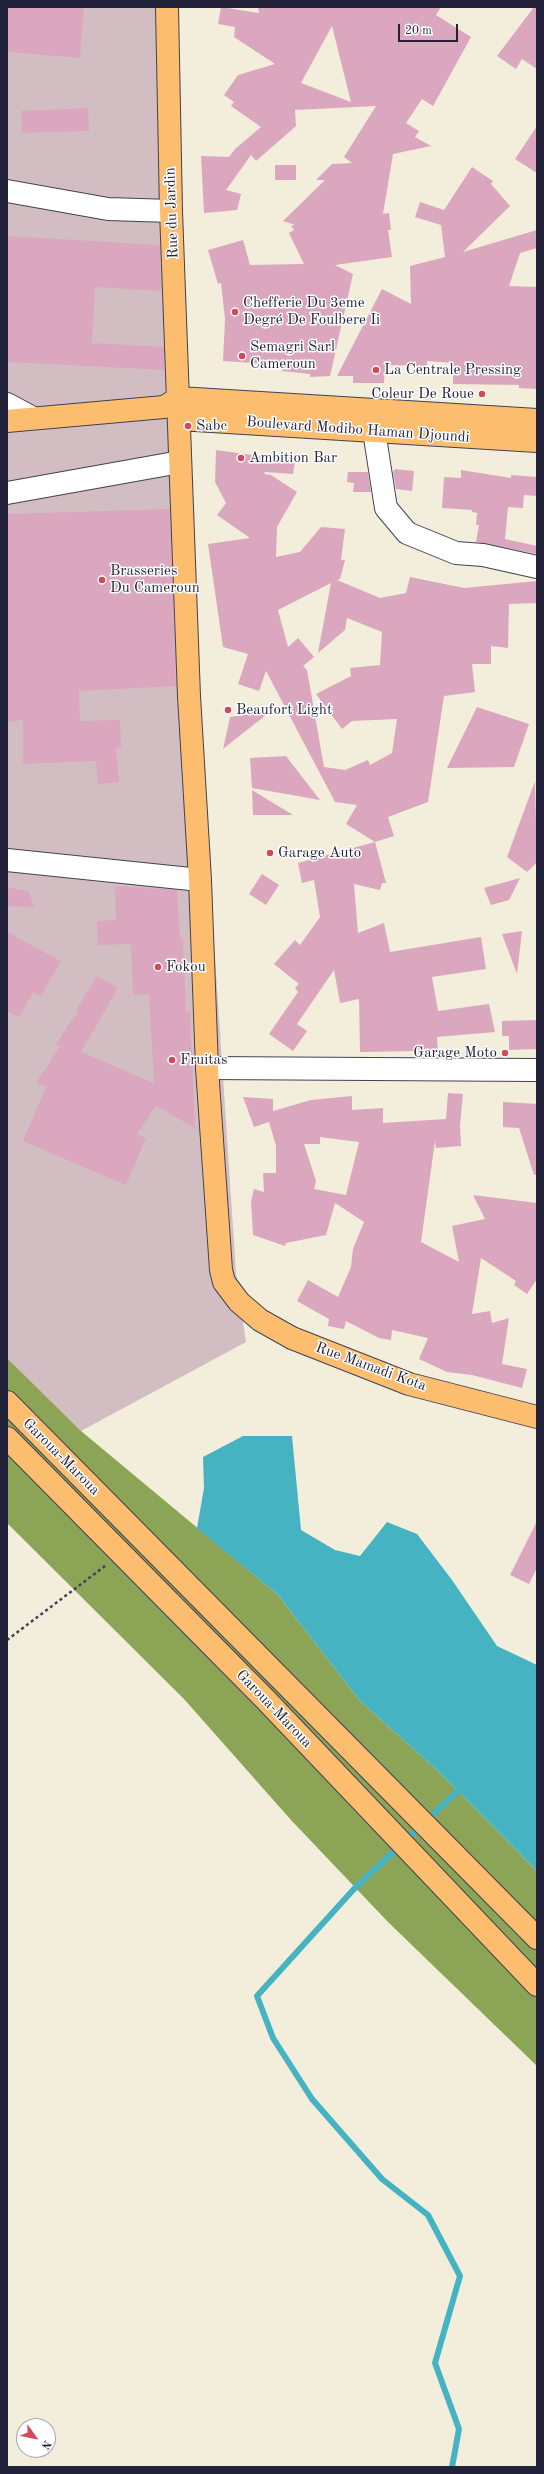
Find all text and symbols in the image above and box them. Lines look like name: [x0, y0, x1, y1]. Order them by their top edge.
scale bar: [400, 16, 460, 42]
text: 20 m: [405, 25, 432, 37]
street label: Rue du Jardin: [161, 167, 183, 259]
place label: Chefferie Du 3eme Degré De Foulbere Ii: [243, 294, 380, 329]
marker: Chefferie Du 3eme Degré De Foulbere Ii: [230, 307, 240, 317]
place label: Semagri Sarl Cameroun: [250, 338, 335, 373]
marker: Semagri Sarl Cameroun: [237, 351, 247, 361]
place label: La Centrale Pressing: [384, 361, 521, 379]
marker: La Centrale Pressing: [371, 365, 381, 375]
place label: Coleur De Roue: [371, 385, 474, 403]
marker: Coleur De Roue: [477, 389, 487, 399]
street label: Boulevard Modibo Haman Djoundi: [246, 413, 470, 447]
place label: Sabc: [196, 417, 227, 435]
marker: Sabc: [183, 421, 193, 431]
place label: Ambition Bar: [249, 449, 337, 467]
marker: Ambition Bar: [236, 453, 246, 463]
place label: Brasseries Du Cameroun: [110, 562, 200, 597]
marker: Brasseries Du Cameroun: [97, 575, 107, 585]
place label: Beaufort Light: [236, 701, 332, 719]
marker: Beaufort Light: [223, 705, 233, 715]
place label: Garage Auto: [278, 844, 361, 862]
marker: Garage Auto: [265, 848, 275, 858]
place label: Fokou: [166, 958, 206, 976]
marker: Fokou: [153, 962, 163, 972]
place label: Garage Moto: [413, 1044, 497, 1062]
marker: Garage Moto: [500, 1048, 510, 1058]
place label: Fruitas: [180, 1051, 228, 1069]
marker: Fruitas: [167, 1055, 177, 1065]
street label: Rue Mamadi Kota: [313, 1339, 429, 1395]
street label: Garoua-Maroua: [19, 1415, 103, 1499]
street label: Garoua-Maroua: [232, 1666, 316, 1752]
north arrow: [16, 2418, 56, 2458]
text: N: [39, 2438, 53, 2451]

